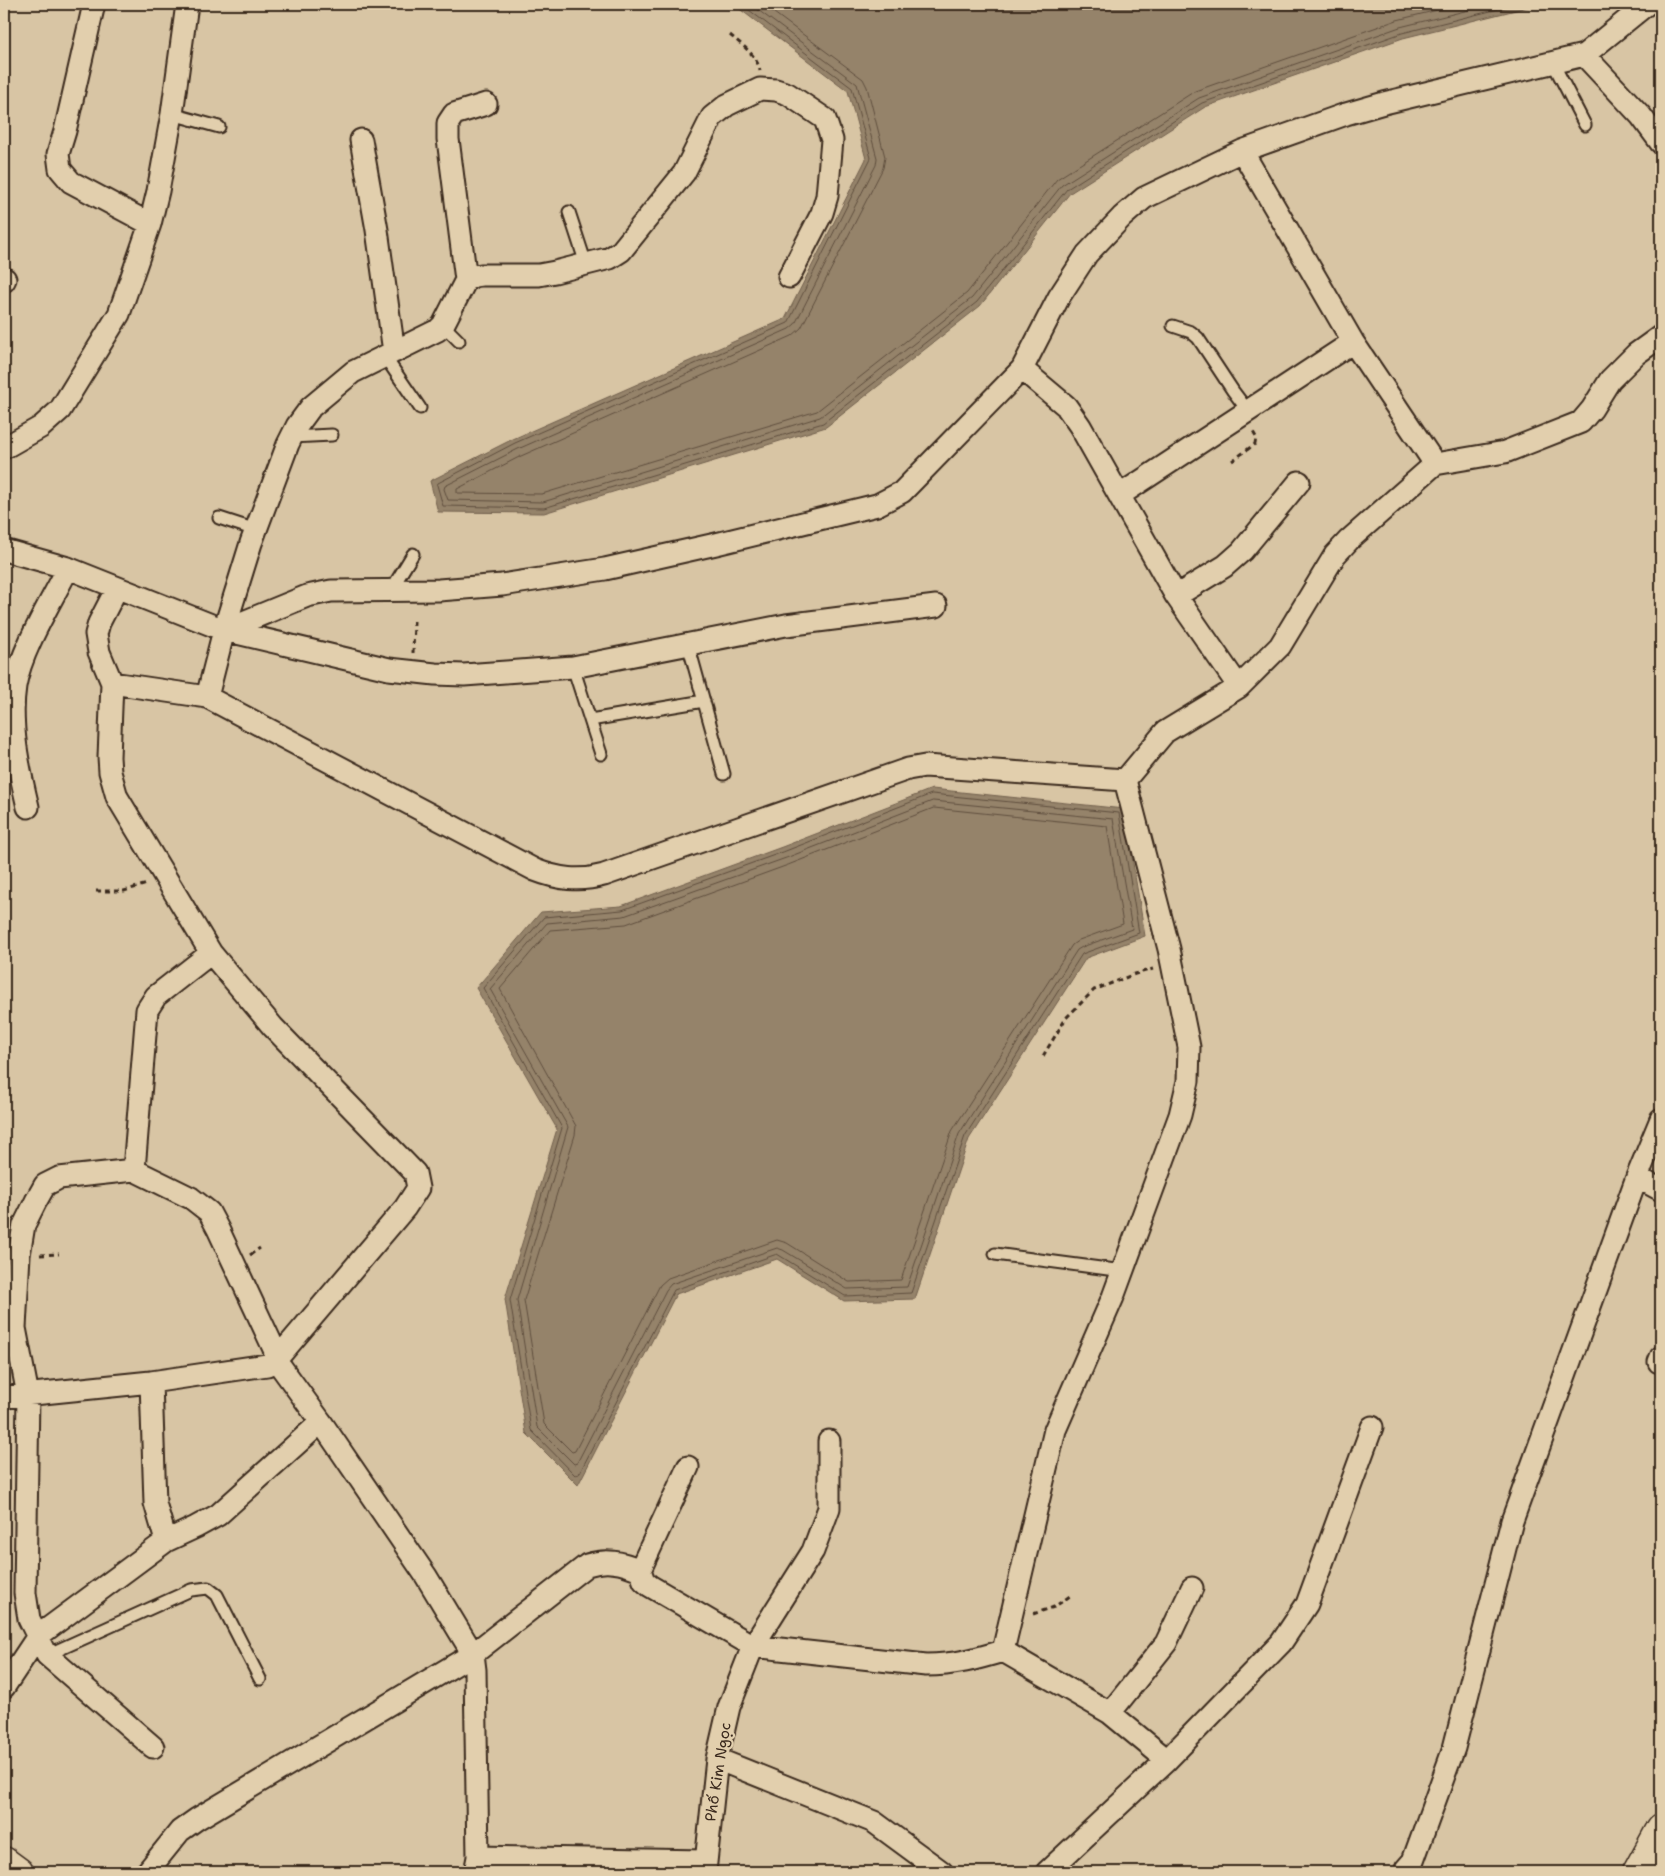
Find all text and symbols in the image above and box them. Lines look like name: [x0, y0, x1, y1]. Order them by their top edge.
street label: Phố Kim Ngọc: [700, 1721, 736, 1823]

